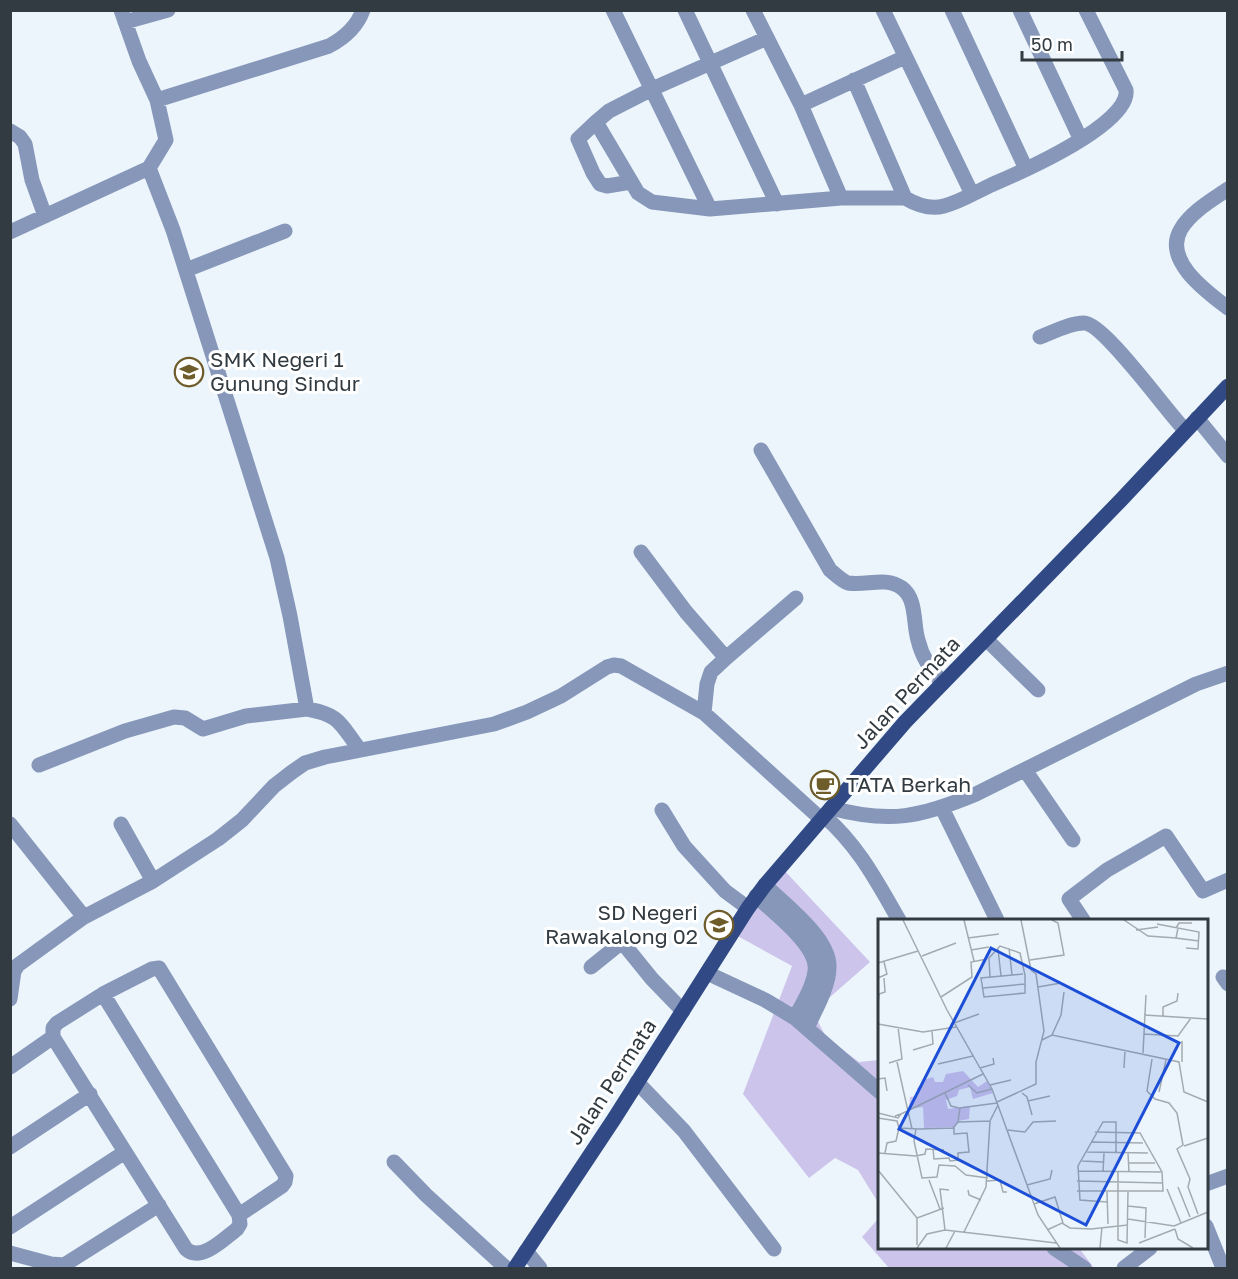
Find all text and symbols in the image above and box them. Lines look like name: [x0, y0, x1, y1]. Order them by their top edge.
scale bar: [1022, 24, 1122, 62]
text: 50 m: [1031, 33, 1073, 55]
place label: SMK Negeri 1 Gunung Sindur: [210, 346, 360, 396]
school or university icon: SMK Negeri 1 Gunung Sindur: [173, 356, 205, 388]
street label: Jalan Permata: [847, 631, 965, 754]
cafe icon: TATA Berkah: [809, 769, 841, 801]
place label: TATA Berkah: [846, 771, 971, 797]
place label: SD Negeri Rawakalong 02: [545, 899, 698, 949]
school or university icon: SD Negeri Rawakalong 02: [703, 909, 735, 941]
inset map: [878, 919, 1208, 1249]
street label: Jalan Permata: [561, 1014, 661, 1149]

